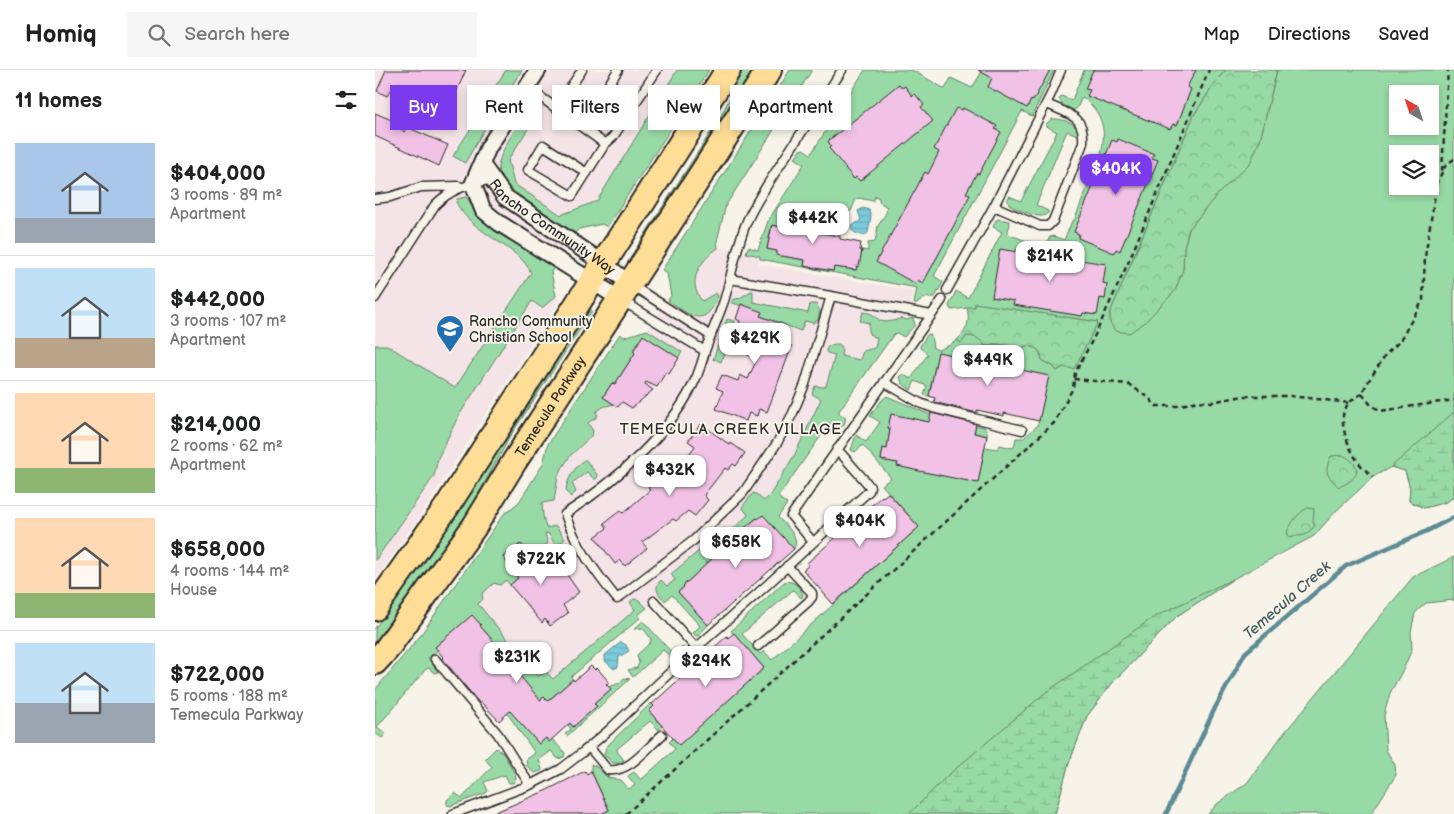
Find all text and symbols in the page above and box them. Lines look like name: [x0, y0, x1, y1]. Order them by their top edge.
search box: [127, 12, 477, 57]
text: Homiq: [25, 20, 97, 49]
icon: search: [145, 21, 173, 49]
text: Search here: [185, 23, 290, 46]
text: Map: [1204, 24, 1240, 45]
text: Directions: [1268, 24, 1350, 45]
text: Saved: [1378, 24, 1429, 45]
chip: Buy: [390, 85, 457, 130]
chip: Rent: [467, 85, 542, 130]
chip: Filters: [552, 85, 638, 130]
chip: New: [648, 85, 720, 130]
chip: Apartment: [730, 85, 851, 130]
north arrow: [1389, 85, 1439, 135]
map controls: [1389, 85, 1439, 195]
icon: filters: [332, 86, 360, 114]
text: 11 homes: [15, 88, 102, 113]
button: layers: [1389, 145, 1439, 195]
pin: $404K: [1081, 154, 1151, 196]
text: $404K: [1091, 160, 1141, 179]
text: $404,000: [170, 161, 266, 186]
icon: home: [55, 163, 115, 223]
street label: Rancho Community Way: [486, 176, 619, 279]
text: 3 rooms · 89 m²: [170, 186, 282, 205]
pin: $442K: [778, 202, 848, 245]
text: Apartment: [170, 205, 246, 224]
text: $442K: [788, 209, 838, 228]
pin: $214K: [1015, 240, 1085, 283]
text: $214K: [1027, 247, 1073, 266]
text: $442,000: [170, 287, 265, 312]
icon: home: [55, 288, 115, 348]
text: 3 rooms · 107 m²: [170, 312, 286, 331]
place label: Rancho Community Christian School: [469, 313, 593, 346]
school or university icon: Rancho Community Christian School: [435, 314, 465, 353]
pin: $429K: [720, 322, 790, 365]
text: $429K: [730, 329, 780, 348]
text: Apartment: [170, 331, 246, 350]
pin: $449K: [953, 344, 1023, 387]
text: $449K: [963, 351, 1013, 370]
street label: Temecula Parkway: [512, 353, 590, 460]
text: $214,000: [170, 412, 261, 437]
icon: home: [55, 413, 115, 473]
district label: TEMECULA CREEK VILLAGE: [620, 420, 842, 439]
text: 2 rooms · 62 m²: [170, 437, 283, 456]
pin: $432K: [635, 454, 705, 497]
text: Apartment: [170, 456, 246, 475]
text: $432K: [645, 461, 695, 480]
pin: $404K: [825, 506, 895, 548]
text: $404K: [835, 512, 885, 531]
pin: $658K: [701, 526, 771, 569]
text: $658K: [711, 533, 761, 552]
text: $658,000: [170, 537, 265, 562]
icon: home: [55, 538, 115, 598]
pin: $722K: [506, 544, 576, 586]
text: $722K: [516, 550, 566, 569]
water label: Temecula Creek: [1240, 557, 1335, 644]
text: 4 rooms · 144 m²: [170, 562, 289, 581]
text: House: [170, 581, 217, 600]
pin: $231K: [482, 642, 552, 684]
pin: $294K: [671, 646, 741, 688]
text: $231K: [494, 648, 540, 667]
text: $294K: [681, 652, 731, 671]
text: $722,000: [170, 662, 265, 687]
icon: home: [55, 663, 115, 723]
text: 5 rooms · 188 m²: [170, 687, 288, 706]
text: Temecula Parkway: [170, 706, 303, 725]

